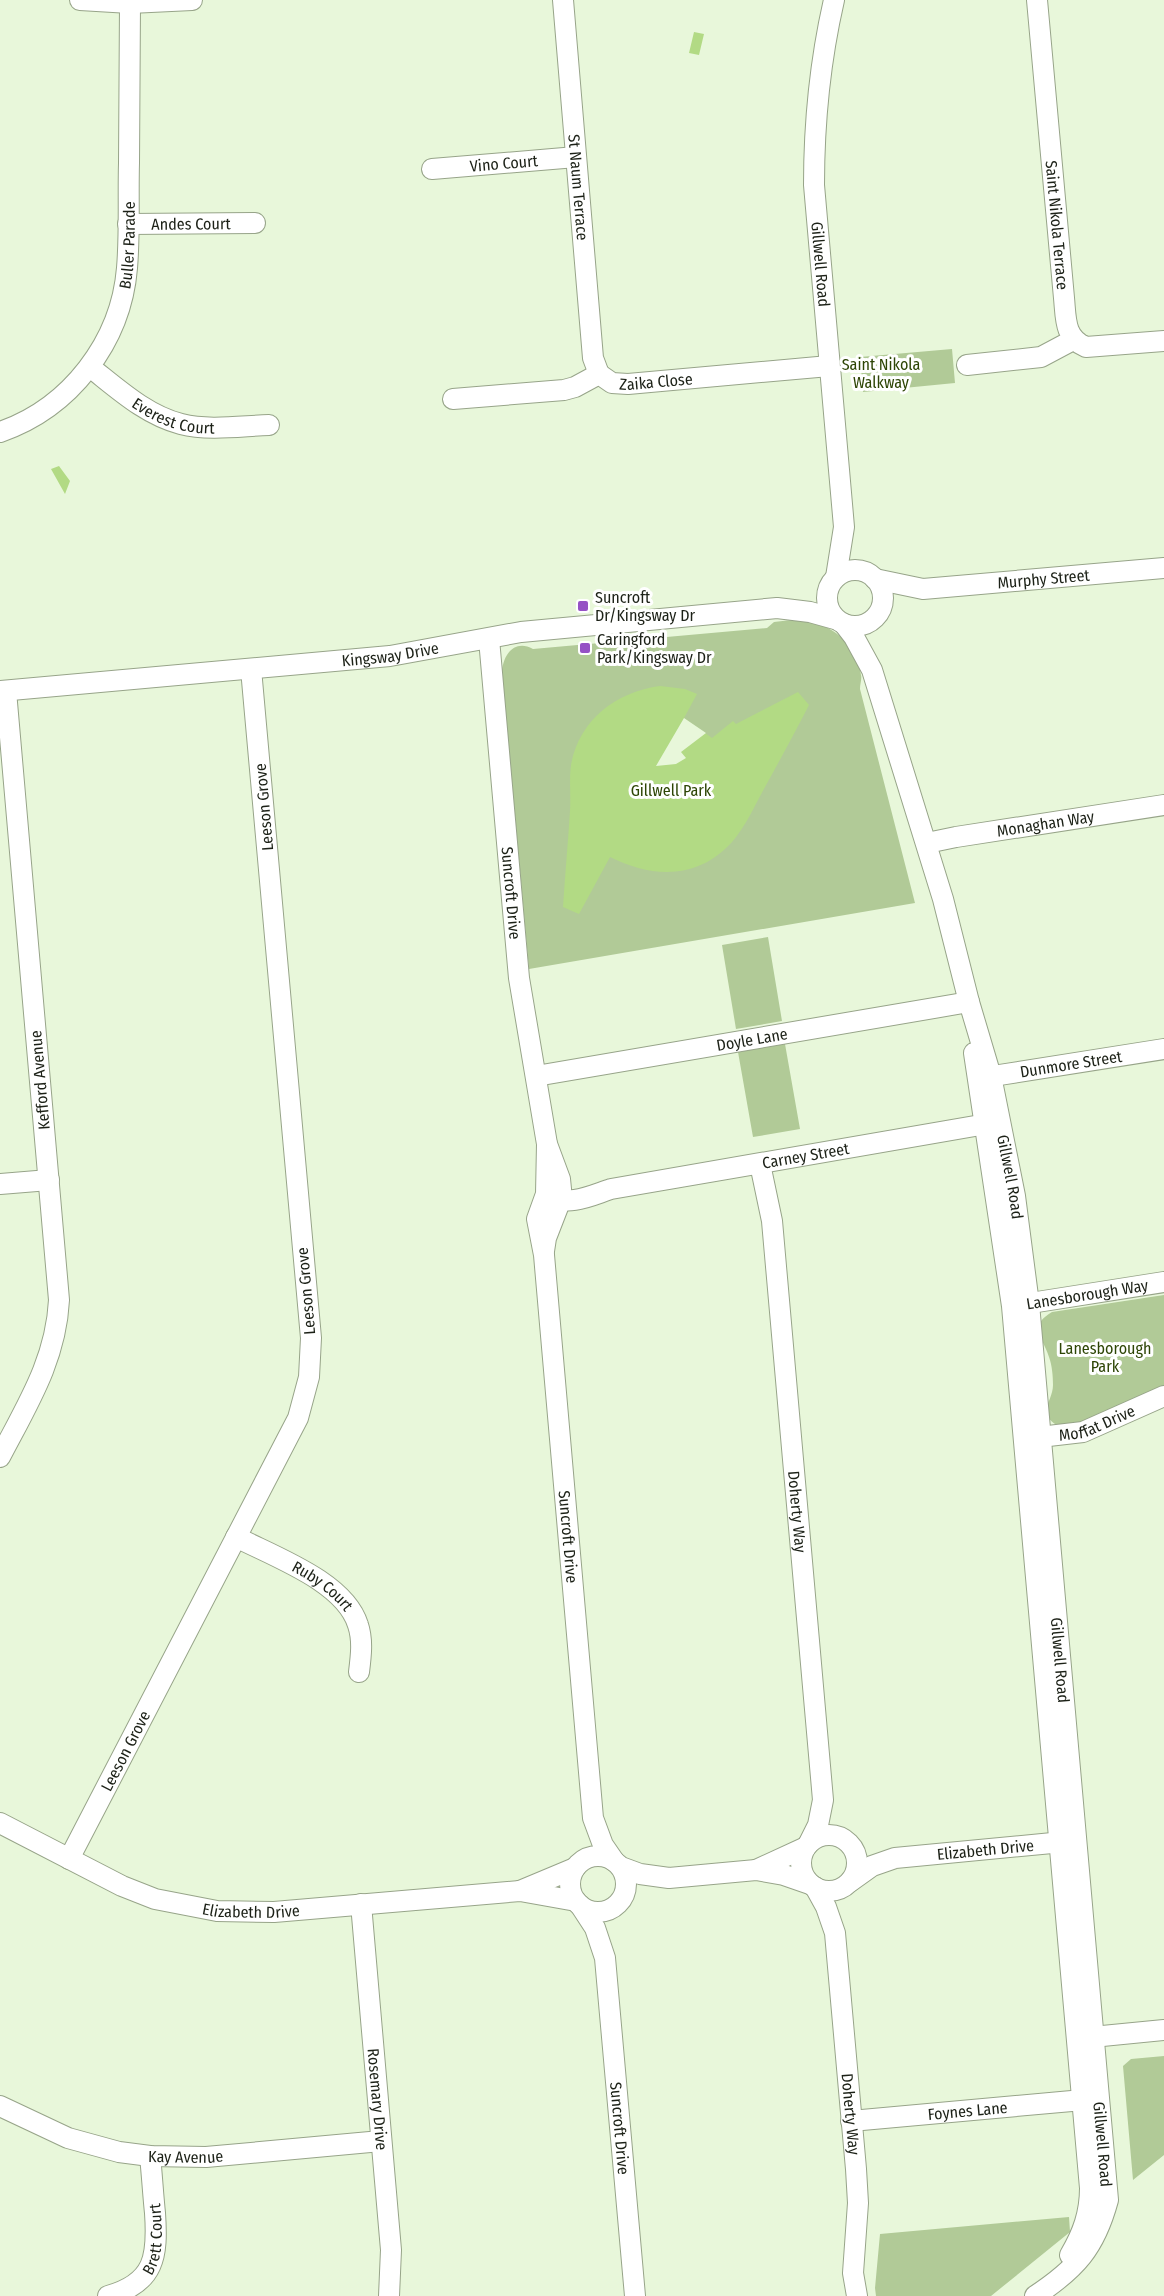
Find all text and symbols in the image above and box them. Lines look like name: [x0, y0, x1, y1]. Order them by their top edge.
street label: St Naum Terrace: [565, 134, 593, 241]
street label: Vino Court: [469, 151, 539, 175]
street label: Saint Nikola Terrace: [1042, 160, 1073, 291]
street label: Buller Parade: [115, 201, 138, 290]
street label: Andes Court: [151, 214, 232, 233]
street label: Gillwell Road: [808, 221, 834, 308]
park label: Saint Nikola Walkway: [842, 355, 920, 392]
street label: Zaika Close: [619, 369, 693, 394]
street label: Everest Court: [129, 393, 216, 437]
street label: Murphy Street: [997, 565, 1091, 592]
place label: Suncroft Dr/Kingsway Dr: [595, 588, 696, 625]
marker: Suncroft Dr/Kingsway Dr: [576, 599, 590, 613]
place label: Caringford Park/Kingsway Dr: [597, 630, 712, 667]
street label: Kingsway Drive: [341, 638, 440, 670]
marker: Caringford Park/Kingsway Dr: [578, 641, 592, 655]
street label: Leeson Grove: [251, 762, 277, 851]
park label: Gillwell Park: [631, 781, 712, 800]
street label: Monaghan Way: [995, 806, 1096, 840]
street label: Suncroft Drive: [498, 846, 525, 940]
street label: Doyle Lane: [715, 1024, 789, 1055]
street label: Kefford Avenue: [26, 1029, 54, 1131]
street label: Dunmore Street: [1019, 1046, 1124, 1081]
street label: Gillwell Road: [993, 1133, 1027, 1220]
street label: Carney Street: [761, 1138, 851, 1172]
street label: Leeson Grove: [293, 1246, 319, 1335]
street label: Lanesborough Way: [1025, 1275, 1150, 1313]
park label: Lanesborough Park: [1059, 1339, 1151, 1376]
street label: Moffat Drive: [1058, 1401, 1138, 1444]
street label: Doherty Way: [785, 1470, 811, 1554]
street label: Suncroft Drive: [555, 1490, 582, 1584]
street label: Ruby Court: [289, 1557, 358, 1615]
street label: Gillwell Road: [1047, 1617, 1074, 1704]
street label: Leeson Grove: [97, 1707, 154, 1794]
street label: Elizabeth Drive: [936, 1835, 1035, 1863]
street label: Elizabeth Drive: [201, 1899, 301, 1922]
street label: Rosemary Drive: [364, 2048, 392, 2151]
street label: Doherty Way: [838, 2072, 864, 2156]
street label: Suncroft Drive: [607, 2081, 634, 2175]
street label: Foynes Lane: [927, 2097, 1008, 2124]
street label: Gillwell Road: [1090, 2101, 1116, 2188]
street label: Kay Avenue: [148, 2146, 224, 2167]
street label: Brett Court: [138, 2202, 165, 2278]

